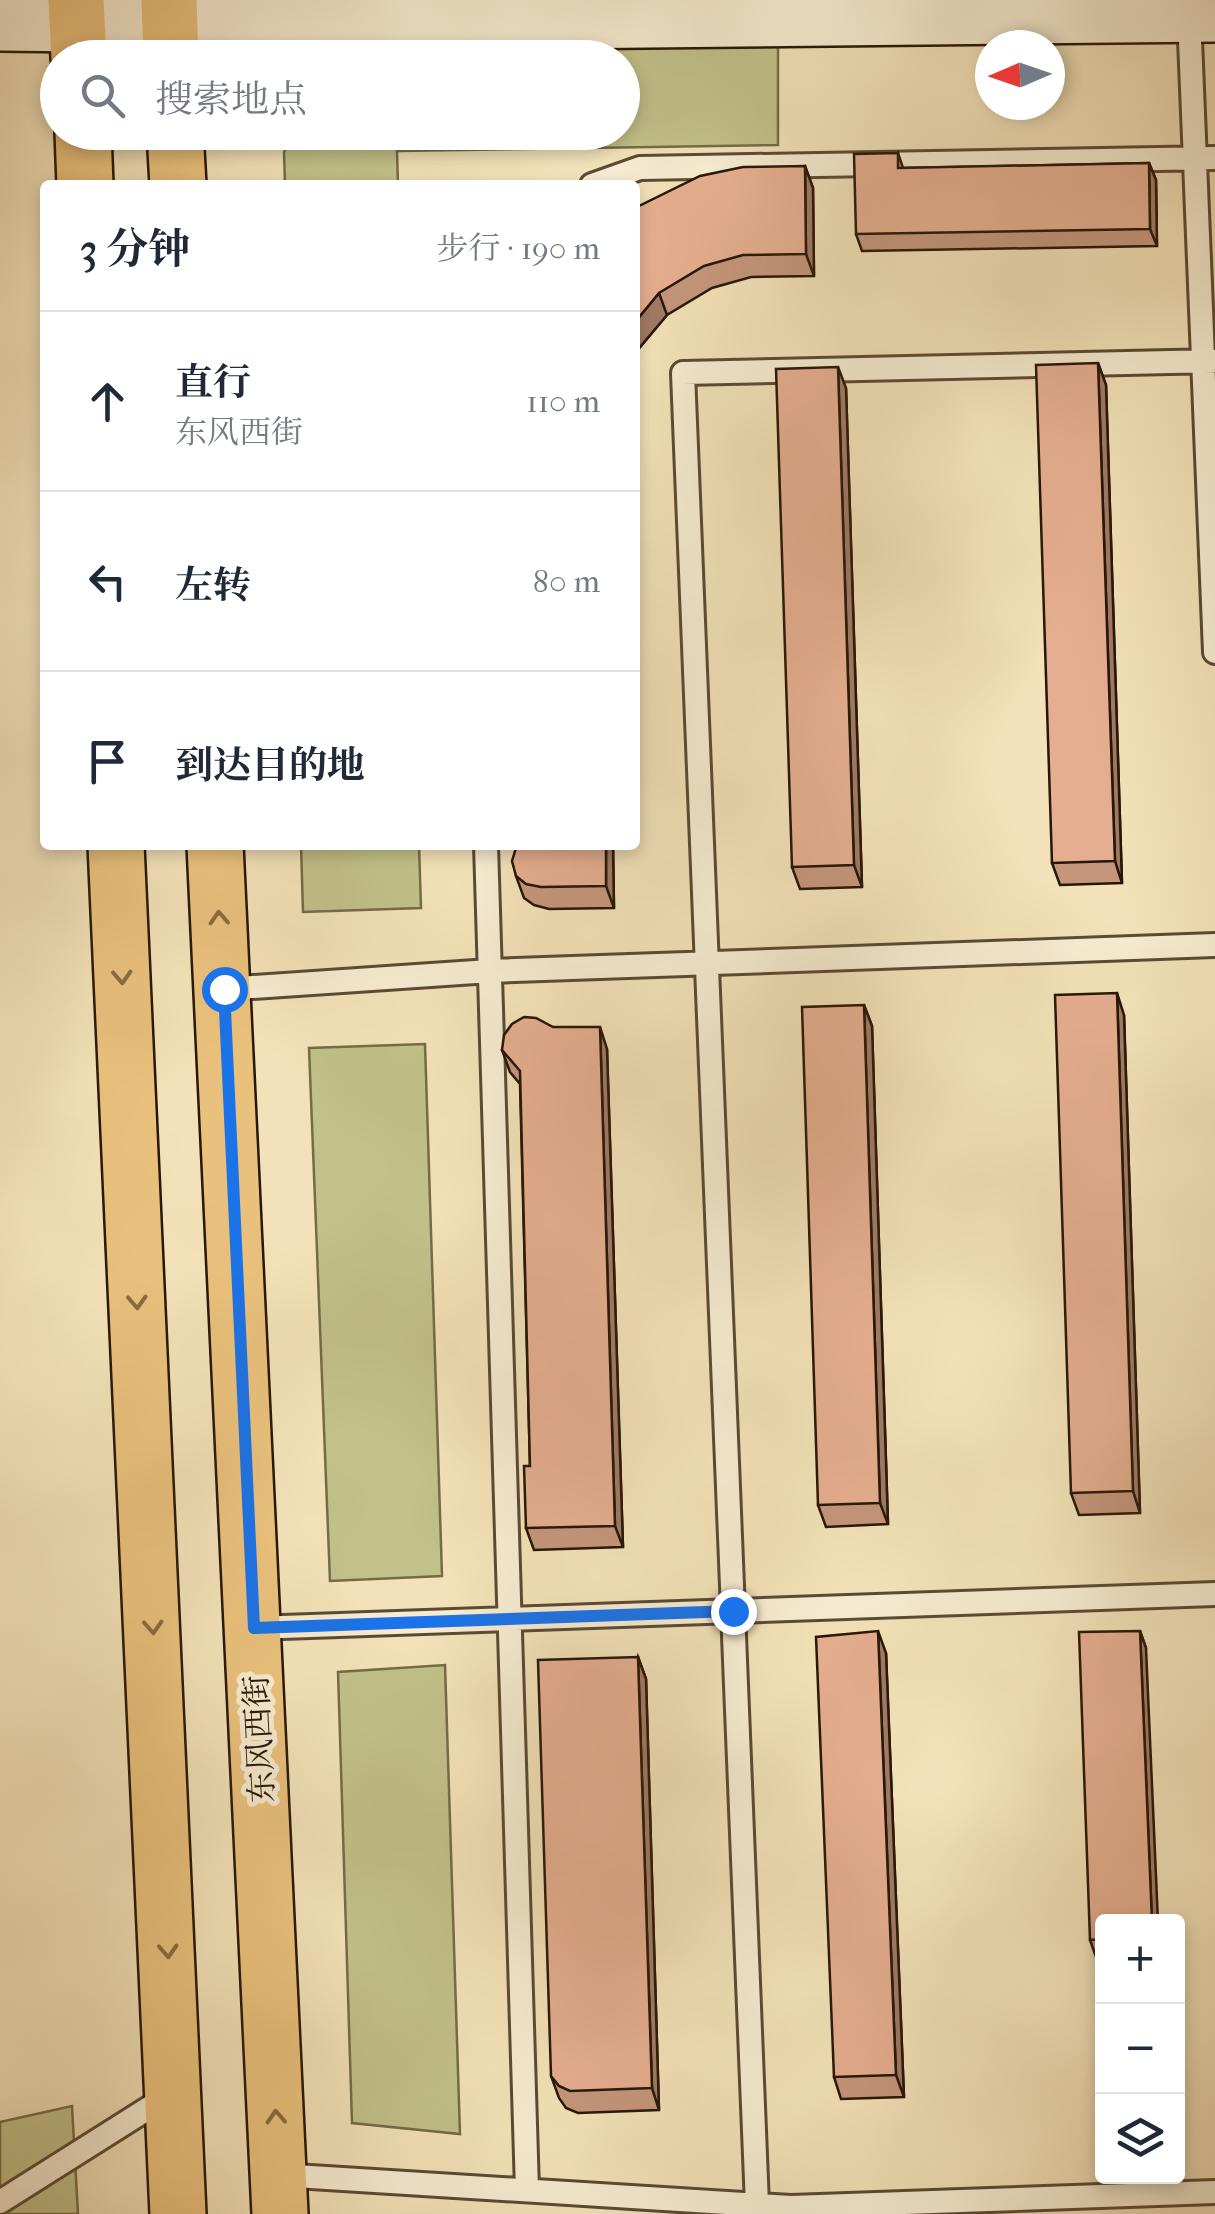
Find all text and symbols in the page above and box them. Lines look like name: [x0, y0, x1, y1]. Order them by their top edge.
north arrow: [975, 30, 1065, 120]
search box: [40, 40, 640, 150]
icon: search: [75, 68, 130, 123]
text: 搜索地点: [155, 77, 307, 122]
text: 3 分钟: [80, 225, 190, 274]
text: 步行 · 190 m: [436, 230, 600, 267]
text: 直行: [175, 360, 251, 405]
icon: ahead: [80, 374, 135, 429]
text: 110 m: [526, 383, 600, 420]
text: 东风西街: [175, 414, 303, 451]
icon: left: [80, 554, 135, 609]
text: 左转: [175, 563, 251, 608]
text: 80 m: [533, 563, 600, 600]
icon: arrive: [80, 734, 135, 789]
text: 到达目的地: [175, 743, 365, 788]
one-way arrow: [209, 909, 230, 925]
route start: [202, 967, 248, 1013]
one-way arrow: [111, 970, 132, 986]
one-way arrow: [126, 1294, 147, 1310]
route end: [711, 1589, 757, 1635]
one-way arrow: [142, 1619, 163, 1635]
street label: 东风西街: [238, 1674, 281, 1804]
map controls: [1095, 1914, 1185, 2184]
button: +: [1095, 1914, 1185, 2004]
one-way arrow: [157, 1944, 178, 1960]
button: −: [1095, 2004, 1185, 2094]
button: layers: [1095, 2094, 1185, 2184]
one-way arrow: [266, 2108, 287, 2124]

